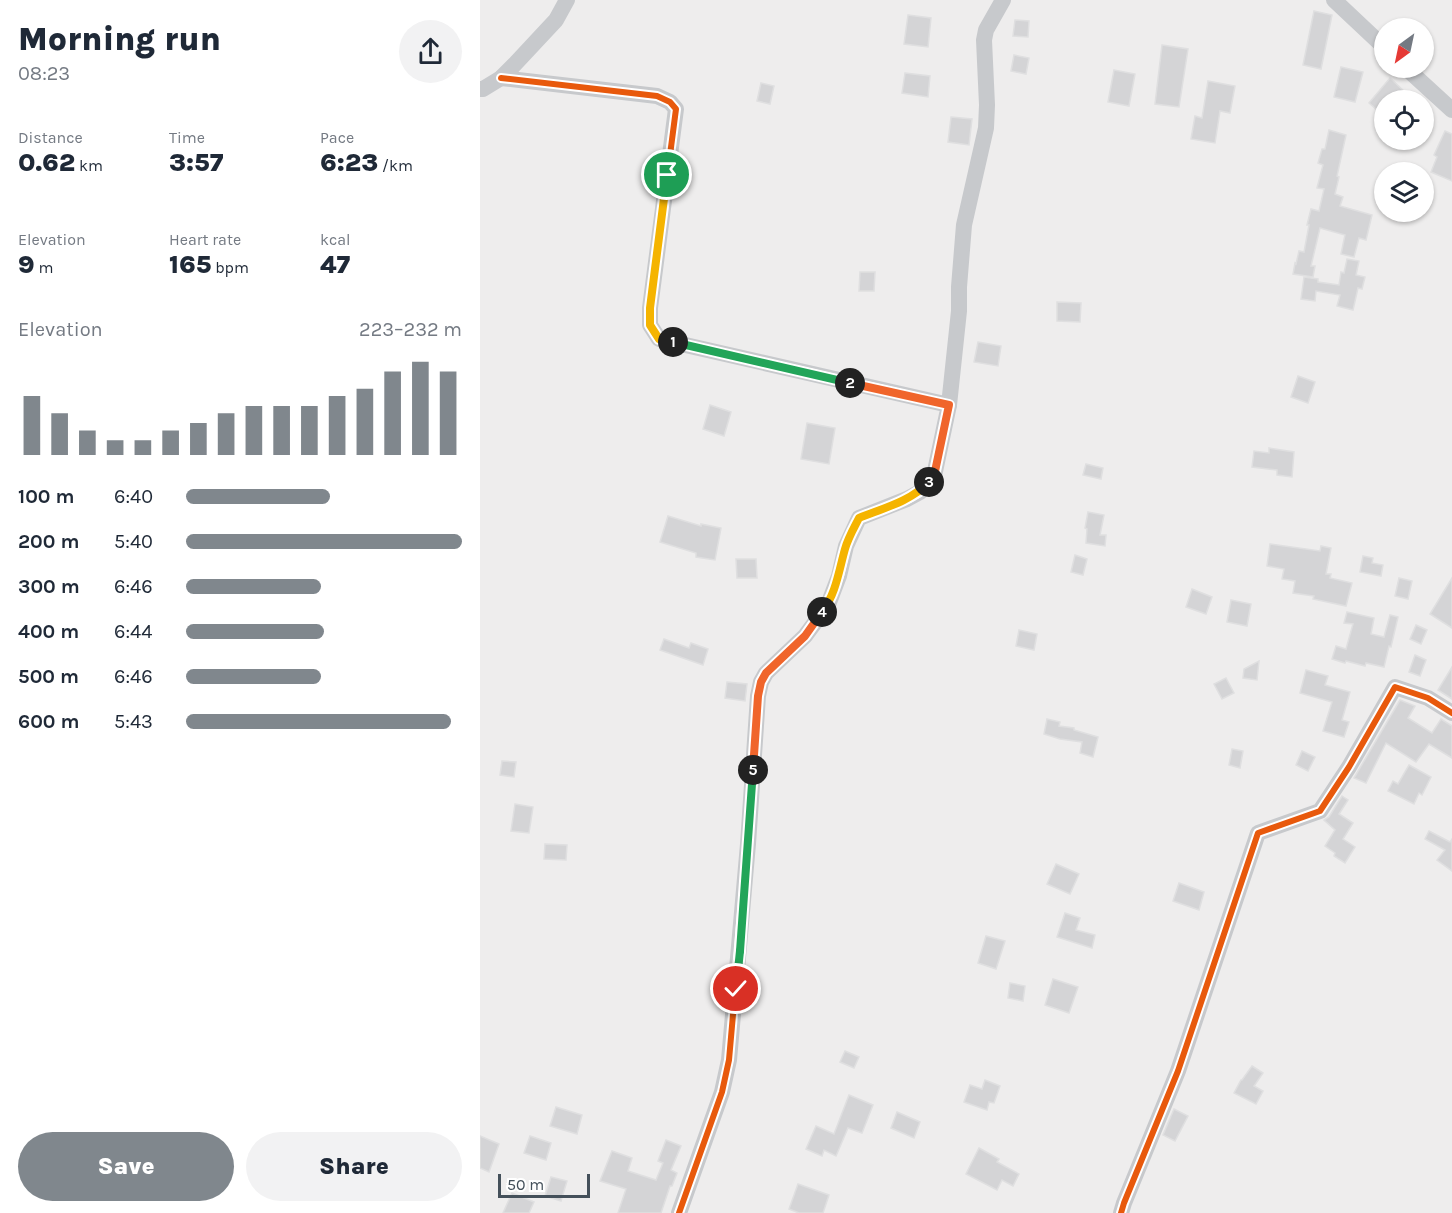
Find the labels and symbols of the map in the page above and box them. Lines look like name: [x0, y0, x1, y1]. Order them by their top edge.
north arrow: [1374, 18, 1434, 78]
pin: [641, 149, 692, 200]
pin: 1: [658, 327, 688, 357]
pin: 2: [835, 368, 865, 398]
pin: 3: [914, 467, 944, 497]
pin: 4: [807, 597, 837, 627]
pin: 5: [738, 755, 768, 785]
pin: [710, 963, 761, 1014]
scale bar: [498, 1171, 590, 1198]

